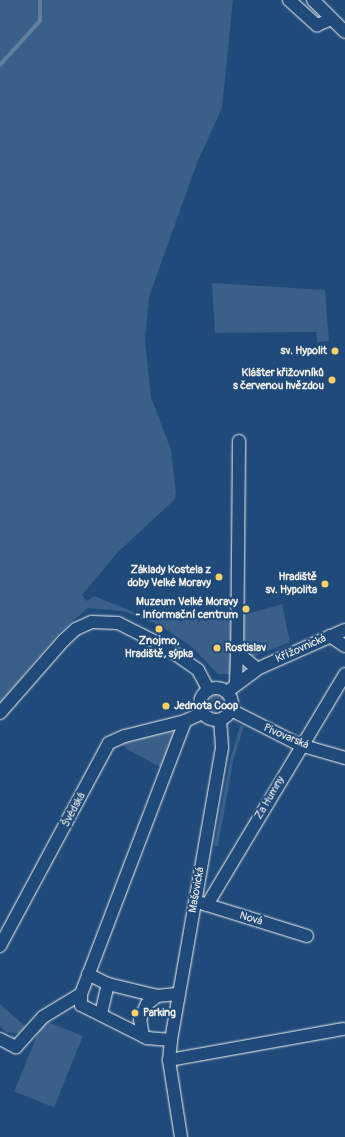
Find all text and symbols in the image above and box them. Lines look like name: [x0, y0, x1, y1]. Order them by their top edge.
place label: sv. Hypolit: [281, 344, 327, 358]
marker: sv. Hypolit: [330, 346, 340, 356]
place label: Klášter křižovníků s červenou hvězdou: [233, 367, 324, 393]
marker: Klášter křižovníků s červenou hvězdou: [327, 375, 337, 385]
place label: Základy Kostela z doby Velké Moravy: [127, 564, 211, 590]
place label: Hradiště sv. Hypolita: [265, 571, 317, 597]
marker: Základy Kostela z doby Velké Moravy: [214, 572, 224, 582]
marker: Hradiště sv. Hypolita: [320, 579, 330, 589]
place label: Muzeum Velké Moravy - Informační centrum: [135, 596, 238, 622]
marker: Muzeum Velké Moravy - Informační centrum: [241, 604, 251, 614]
marker: Znojmo, Hradiště, sýpka: [154, 624, 164, 634]
street label: Křížovnická: [274, 632, 328, 666]
place label: Znojmo, Hradiště, sýpka: [125, 635, 193, 661]
place label: Rostislav: [225, 641, 266, 655]
marker: Rostislav: [212, 643, 222, 653]
place label: Jednota Coop: [174, 699, 238, 713]
marker: Jednota Coop: [161, 701, 171, 711]
street label: Pivovarská: [261, 722, 311, 752]
street label: Za Humny: [252, 774, 288, 822]
street label: Švédská: [59, 790, 89, 830]
street label: Mašovická: [186, 866, 208, 914]
street label: Nová: [238, 909, 264, 929]
place label: Parking: [143, 1006, 176, 1020]
marker: Parking: [130, 1008, 140, 1018]

